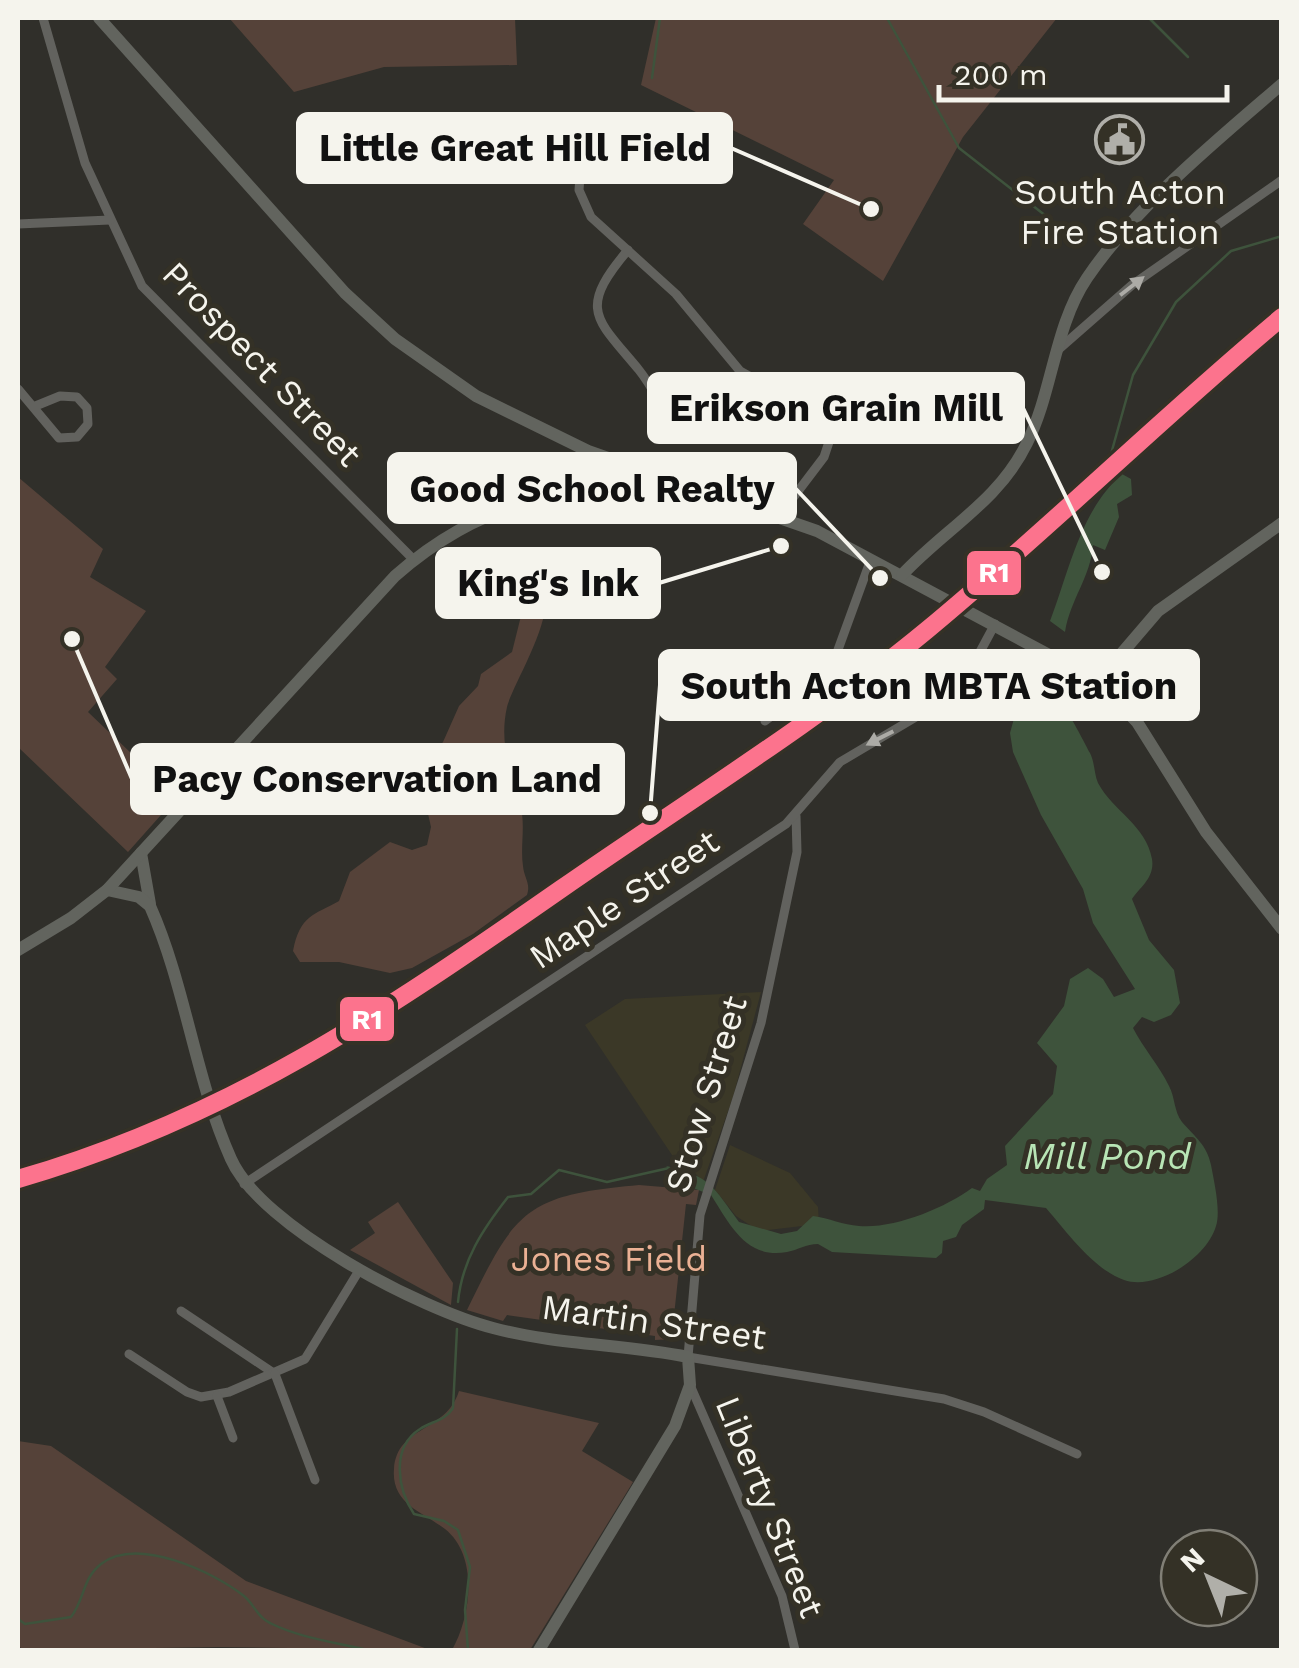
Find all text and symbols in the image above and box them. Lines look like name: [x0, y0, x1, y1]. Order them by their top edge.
scale bar: [939, 40, 1226, 102]
text: 200 m: [954, 57, 1048, 92]
callout: Little Great Hill Field: [298, 114, 731, 182]
public building icon: South Acton Fire Station: [1094, 114, 1146, 166]
text: Little Great Hill Field: [319, 126, 711, 170]
place label: South Acton Fire Station: [1014, 171, 1226, 253]
street label: Prospect Street: [154, 253, 370, 475]
one-way arrow: [1119, 276, 1145, 297]
callout: Erikson Grain Mill: [649, 374, 1023, 442]
text: Erikson Grain Mill: [669, 386, 1003, 430]
callout: Good School Realty: [389, 454, 795, 522]
text: Good School Realty: [409, 467, 775, 511]
callout: King's Ink: [437, 549, 659, 617]
line badge: R1: [965, 549, 1023, 597]
text: R1: [978, 556, 1010, 589]
text: King's Ink: [457, 561, 639, 605]
callout: South Acton MBTA Station: [660, 651, 1198, 719]
text: South Acton MBTA Station: [681, 664, 1177, 708]
one-way arrow: [865, 729, 894, 746]
callout: Pacy Conservation Land: [132, 745, 623, 813]
text: Pacy Conservation Land: [152, 757, 602, 801]
street label: Maple Street: [521, 820, 727, 978]
street label: Stow Street: [656, 990, 756, 1197]
line badge: R1: [338, 995, 396, 1043]
text: R1: [351, 1003, 383, 1036]
water label: Mill Pond: [1023, 1134, 1192, 1178]
park label: Jones Field: [511, 1238, 707, 1280]
street label: Martin Street: [539, 1286, 769, 1359]
street label: Liberty Street: [707, 1390, 834, 1624]
north arrow: [1159, 1528, 1259, 1628]
text: N: [1173, 1541, 1211, 1579]

